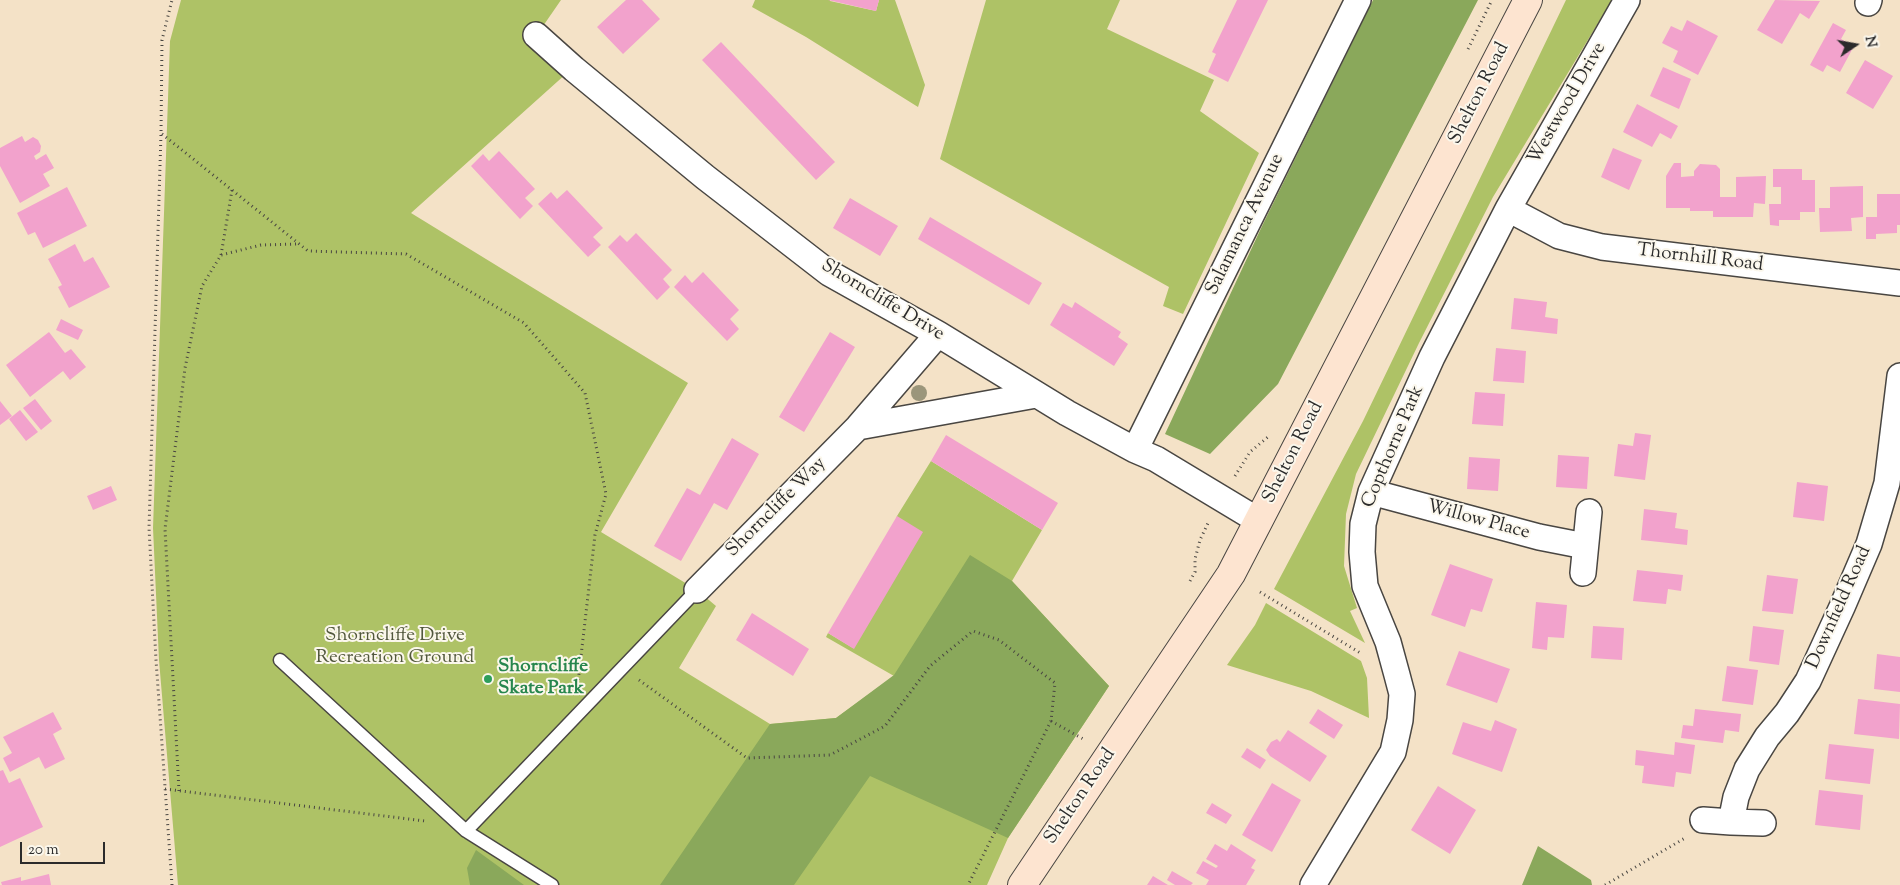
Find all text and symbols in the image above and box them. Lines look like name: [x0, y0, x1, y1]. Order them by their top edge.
north arrow: [1830, 20, 1880, 70]
text: N: [1859, 34, 1881, 49]
street label: Shelton Road: [1445, 39, 1515, 149]
street label: Westwood Drive: [1524, 39, 1612, 169]
street label: Salamanca Avenue: [1202, 151, 1290, 299]
street label: Thornhill Road: [1636, 240, 1764, 278]
street label: Shorncliffe Drive: [816, 255, 948, 347]
street label: Copthorne Park: [1358, 382, 1430, 512]
street label: Shelton Road: [1259, 398, 1329, 508]
street label: Shorncliffe Way: [722, 453, 832, 563]
street label: Willow Place: [1424, 496, 1532, 546]
street label: Downfield Road: [1803, 543, 1877, 673]
park label: Shorncliffe Drive Recreation Ground: [316, 626, 474, 670]
place label: Shorncliffe Skate Park: [498, 657, 588, 701]
marker: Shorncliffe Skate Park: [482, 673, 494, 685]
street label: Shelton Road: [1041, 745, 1121, 849]
scale bar: [22, 832, 108, 864]
text: 20 m: [28, 840, 59, 861]

